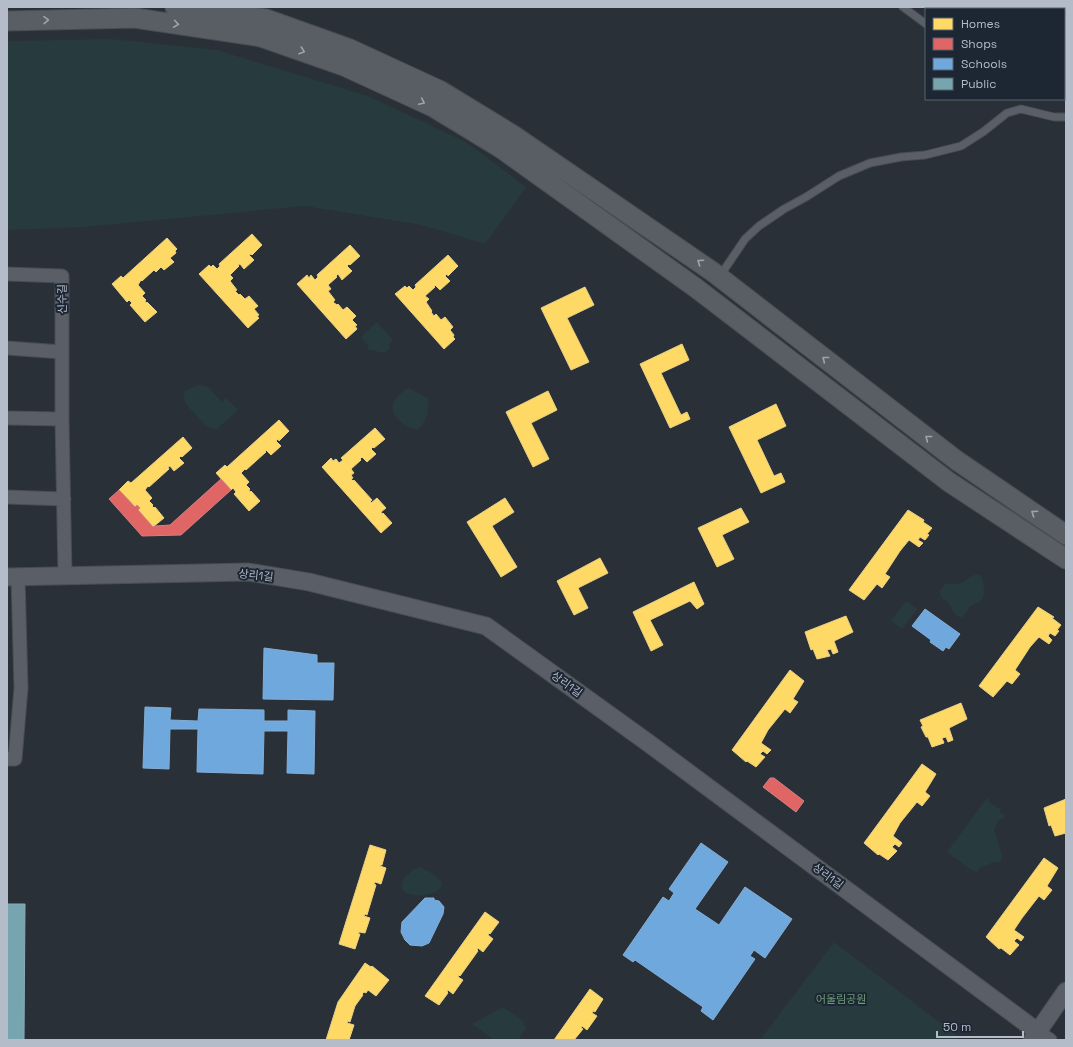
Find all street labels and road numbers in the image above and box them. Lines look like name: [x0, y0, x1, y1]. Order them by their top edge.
street label: 신수길: [55, 284, 69, 314]
street label: 상리1길: [238, 566, 274, 584]
street label: 상리1길: [549, 668, 585, 700]
street label: 상리1길: [810, 860, 846, 892]

